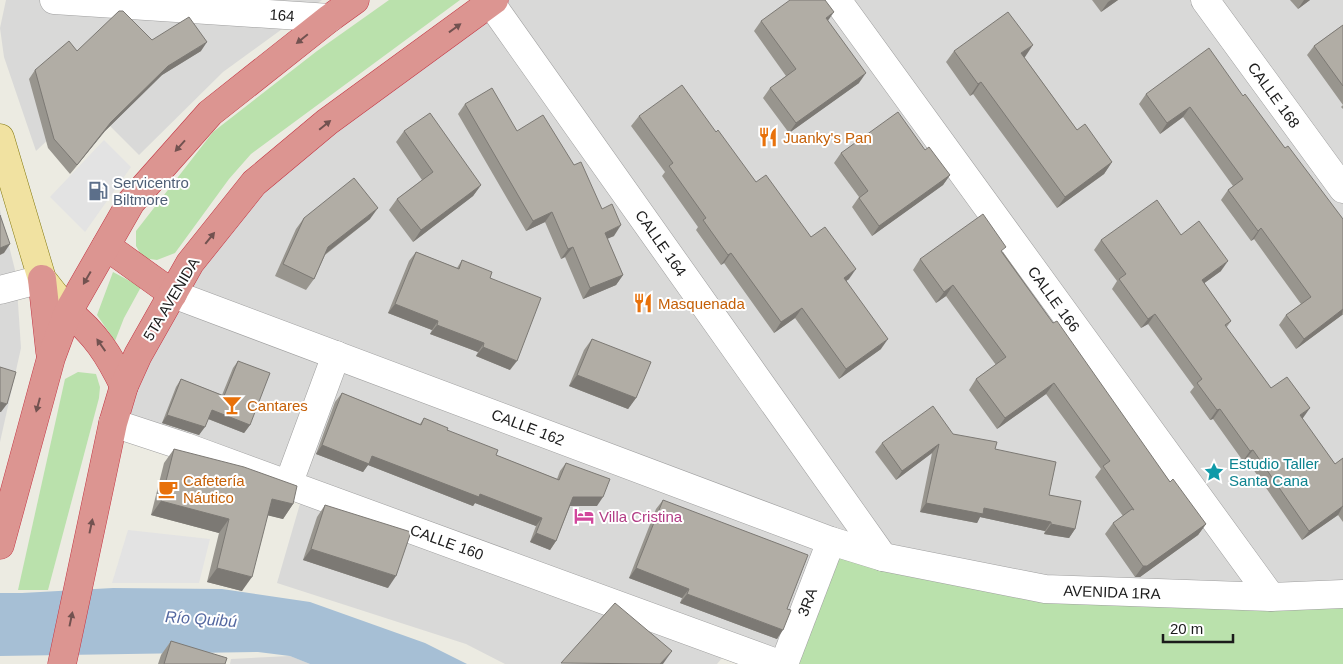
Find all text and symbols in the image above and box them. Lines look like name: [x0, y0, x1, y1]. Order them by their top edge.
street label: 164: [269, 6, 295, 24]
one-way arrow: [448, 23, 462, 33]
one-way arrow: [296, 34, 309, 45]
street label: CALLE 168: [1245, 59, 1303, 131]
one-way arrow: [318, 119, 331, 130]
restaurant icon: Juanky's Pan: [757, 126, 779, 148]
place label: Juanky's Pan: [783, 129, 872, 146]
one-way arrow: [175, 140, 186, 153]
place label: Servicentro Biltmore: [113, 174, 189, 208]
fuel station icon: Servicentro Biltmore: [87, 180, 109, 202]
street label: CALLE 164: [632, 207, 690, 279]
one-way arrow: [204, 232, 215, 245]
street label: 5TA AVENIDA: [140, 254, 202, 344]
street label: CALLE 166: [1025, 263, 1083, 335]
one-way arrow: [83, 272, 92, 285]
restaurant icon: Masquenada: [632, 292, 654, 314]
place label: Masquenada: [658, 295, 745, 312]
one-way arrow: [96, 338, 106, 352]
bar icon: Cantares: [221, 394, 243, 416]
place label: Cantares: [247, 397, 308, 414]
one-way arrow: [34, 398, 42, 413]
street label: CALLE 162: [489, 405, 567, 449]
place label: Estudio Taller Santa Cana: [1229, 455, 1319, 489]
place icon: Estudio Taller Santa Cana: [1203, 461, 1225, 483]
place label: Cafetería Náutico: [183, 472, 245, 506]
cafe icon: Cafetería Náutico: [157, 478, 179, 500]
hotel icon: Villa Cristina: [573, 505, 595, 527]
place label: Villa Cristina: [599, 508, 683, 525]
one-way arrow: [87, 518, 95, 533]
street label: CALLE 160: [408, 521, 486, 563]
street label: AVENIDA 1RA: [1063, 582, 1161, 602]
street label: 3RA: [794, 585, 820, 619]
water label: Río Quibú: [164, 608, 238, 630]
one-way arrow: [68, 610, 76, 626]
scale bar: [1163, 612, 1233, 644]
text: 20 m: [1170, 620, 1203, 637]

